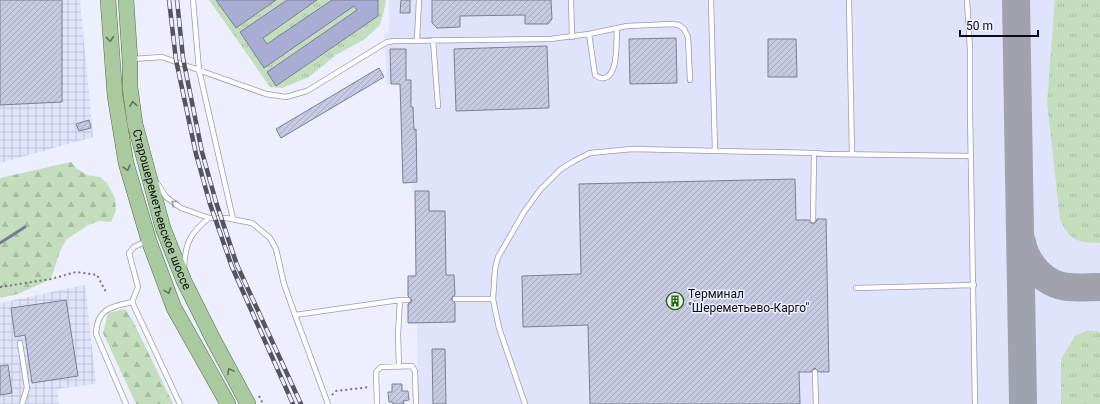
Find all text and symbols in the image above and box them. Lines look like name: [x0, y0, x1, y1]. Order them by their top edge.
scale bar: [960, 12, 1038, 38]
text: 50 m: [966, 19, 993, 33]
one-way arrow: [106, 36, 115, 42]
one-way arrow: [129, 101, 138, 108]
street label: Старошереметьевское шоссе: [130, 128, 194, 292]
one-way arrow: [122, 164, 131, 171]
one-way arrow: [171, 201, 178, 208]
place label: Терминал "Шереметьево-Карго": [688, 287, 809, 315]
one-way arrow: [163, 288, 171, 295]
building icon: Терминал "Шереметьево-Карго": [665, 291, 685, 311]
one-way arrow: [227, 368, 235, 376]

